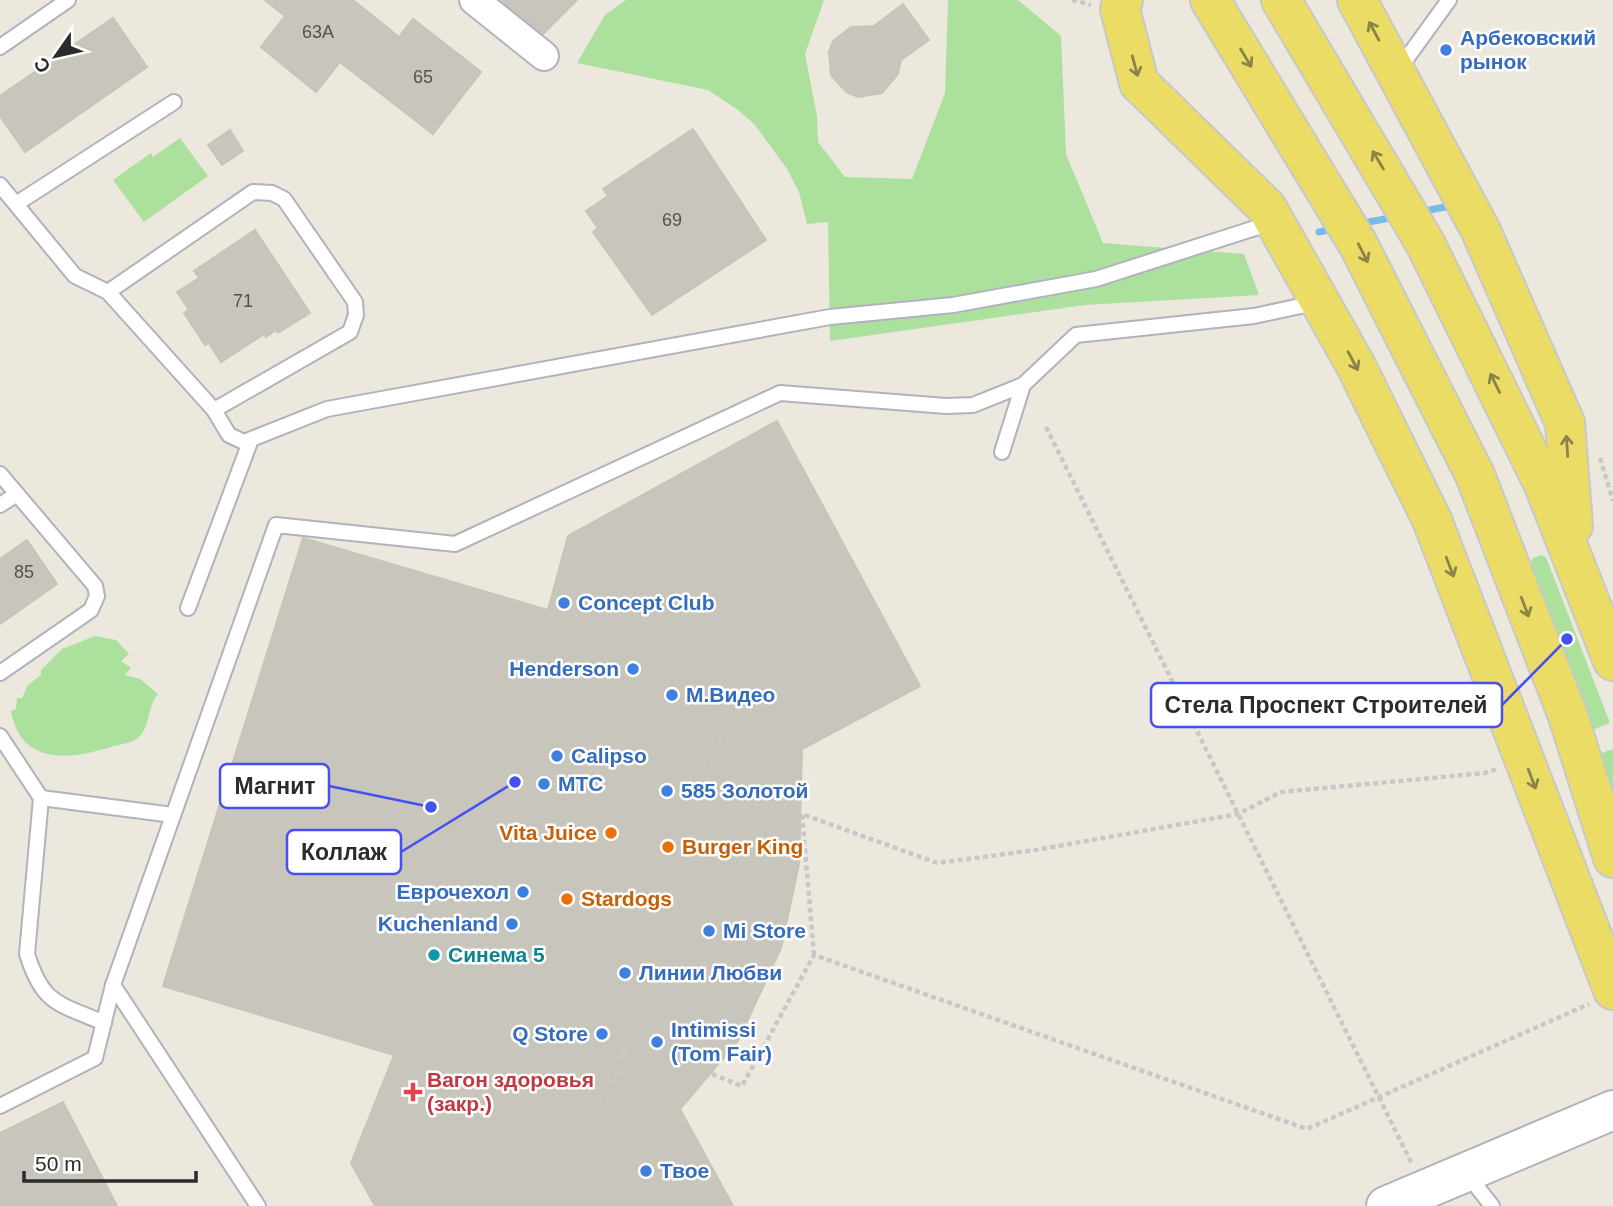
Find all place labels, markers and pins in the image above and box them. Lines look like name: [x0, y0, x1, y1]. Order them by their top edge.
place label: Арбековский рынок: [1460, 26, 1596, 73]
marker: Арбековский рынок: [1438, 42, 1454, 58]
place label: Concept Club: [578, 591, 715, 614]
marker: Concept Club: [556, 595, 572, 611]
place label: Henderson: [509, 657, 619, 680]
marker: Henderson: [625, 661, 641, 677]
place label: М.Видео: [686, 683, 775, 706]
callout: Стела Проспект Строителей: [1151, 683, 1502, 727]
marker: М.Видео: [664, 687, 680, 703]
place label: Calipso: [571, 744, 647, 767]
marker: Calipso: [549, 748, 565, 764]
callout: Магнит: [220, 764, 329, 808]
place label: МТС: [558, 772, 604, 795]
marker: МТС: [536, 776, 552, 792]
place label: 585 Золотой: [681, 779, 808, 802]
marker: 585 Золотой: [659, 783, 675, 799]
place label: Vita Juice: [499, 821, 597, 844]
marker: Vita Juice: [603, 825, 619, 841]
callout: Коллаж: [287, 830, 401, 874]
place label: Burger King: [682, 835, 803, 858]
marker: Burger King: [660, 839, 676, 855]
place label: Еврочехол: [397, 880, 509, 903]
marker: Еврочехол: [515, 884, 531, 900]
place label: Stardogs: [581, 887, 672, 910]
marker: Stardogs: [559, 891, 575, 907]
place label: Kuchenland: [378, 912, 498, 935]
marker: Kuchenland: [504, 916, 520, 932]
place label: Mi Store: [723, 919, 806, 942]
marker: Mi Store: [701, 923, 717, 939]
place label: Синема 5: [448, 943, 545, 966]
marker: Синема 5: [426, 947, 442, 963]
place label: Линии Любви: [639, 961, 782, 984]
marker: Линии Любви: [617, 965, 633, 981]
place label: Intimissi (Tom Fair): [671, 1018, 772, 1065]
place label: Q Store: [512, 1022, 588, 1045]
marker: Q Store: [594, 1026, 610, 1042]
marker: Intimissi (Tom Fair): [649, 1034, 665, 1050]
place label: Вагон здоровья (закр.): [427, 1068, 594, 1115]
marker: Вагон здоровья (закр.): [405, 1084, 421, 1100]
place label: Твое: [660, 1159, 709, 1182]
marker: Твое: [638, 1163, 654, 1179]

